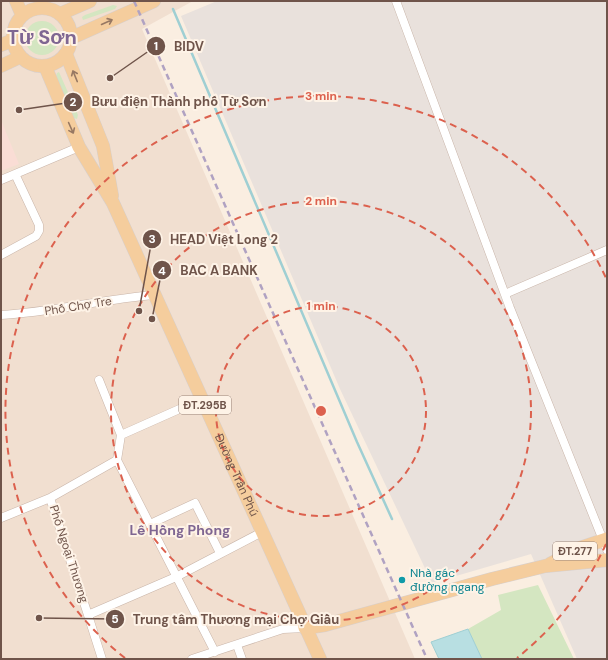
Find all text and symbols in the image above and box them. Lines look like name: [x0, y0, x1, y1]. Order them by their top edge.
one-way arrow: [100, 18, 112, 26]
district label: Từ Sơn: [7, 24, 77, 50]
callout: BIDV: [146, 34, 212, 59]
text: 1: [154, 38, 158, 54]
text: BIDV: [174, 38, 204, 55]
one-way arrow: [70, 71, 78, 83]
text: 3 min: [305, 88, 337, 104]
callout: Bưu điện Thành phố Từ Sơn: [63, 89, 274, 114]
text: Bưu điện Thành phố Từ Sơn: [92, 93, 266, 110]
text: 2: [70, 94, 77, 110]
one-way arrow: [68, 122, 75, 134]
text: 2 min: [305, 193, 337, 209]
callout: HEAD Việt Long 2: [142, 227, 286, 252]
text: 3: [148, 231, 156, 247]
text: HEAD Việt Long 2: [170, 231, 278, 248]
callout: BAC A BANK: [152, 258, 265, 283]
text: BAC A BANK: [180, 262, 258, 279]
text: 4: [158, 263, 166, 279]
street label: Phố Chợ Tre: [43, 293, 113, 319]
text: 1 min: [306, 298, 336, 314]
road number: ĐT.295B: [179, 396, 231, 414]
centre of rings: [314, 404, 328, 418]
street label: Đường Trần Phú: [211, 431, 262, 519]
street label: Phố Ngoại Thương: [46, 503, 92, 605]
district label: Lê Hồng Phong: [130, 521, 230, 539]
road number: ĐT.277: [553, 542, 597, 560]
place label: Nhà gác đường ngang: [410, 565, 485, 595]
marker: Nhà gác đường ngang: [397, 575, 407, 585]
callout: Trung tâm Thương mại Chợ Giầu: [105, 606, 347, 631]
text: 5: [111, 611, 119, 627]
text: Trung tâm Thương mại Chợ Giầu: [133, 611, 339, 628]

